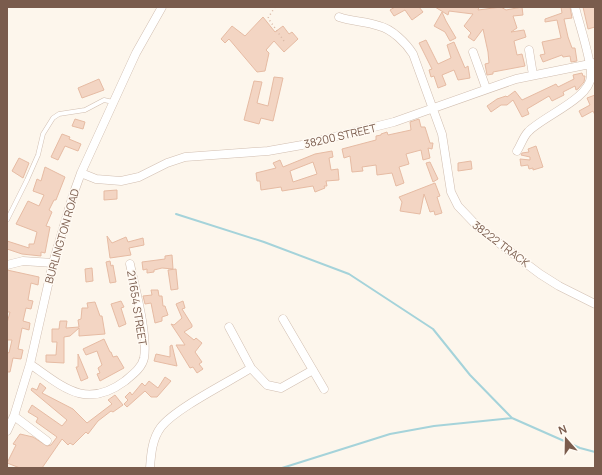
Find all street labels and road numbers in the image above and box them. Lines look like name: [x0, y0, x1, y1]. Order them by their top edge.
street label: 38200 STREET: [302, 120, 378, 151]
street label: BURLINGTON ROAD: [41, 187, 82, 285]
street label: 38222 TRACK: [470, 217, 533, 270]
street label: 211654 STREET: [124, 269, 151, 347]

